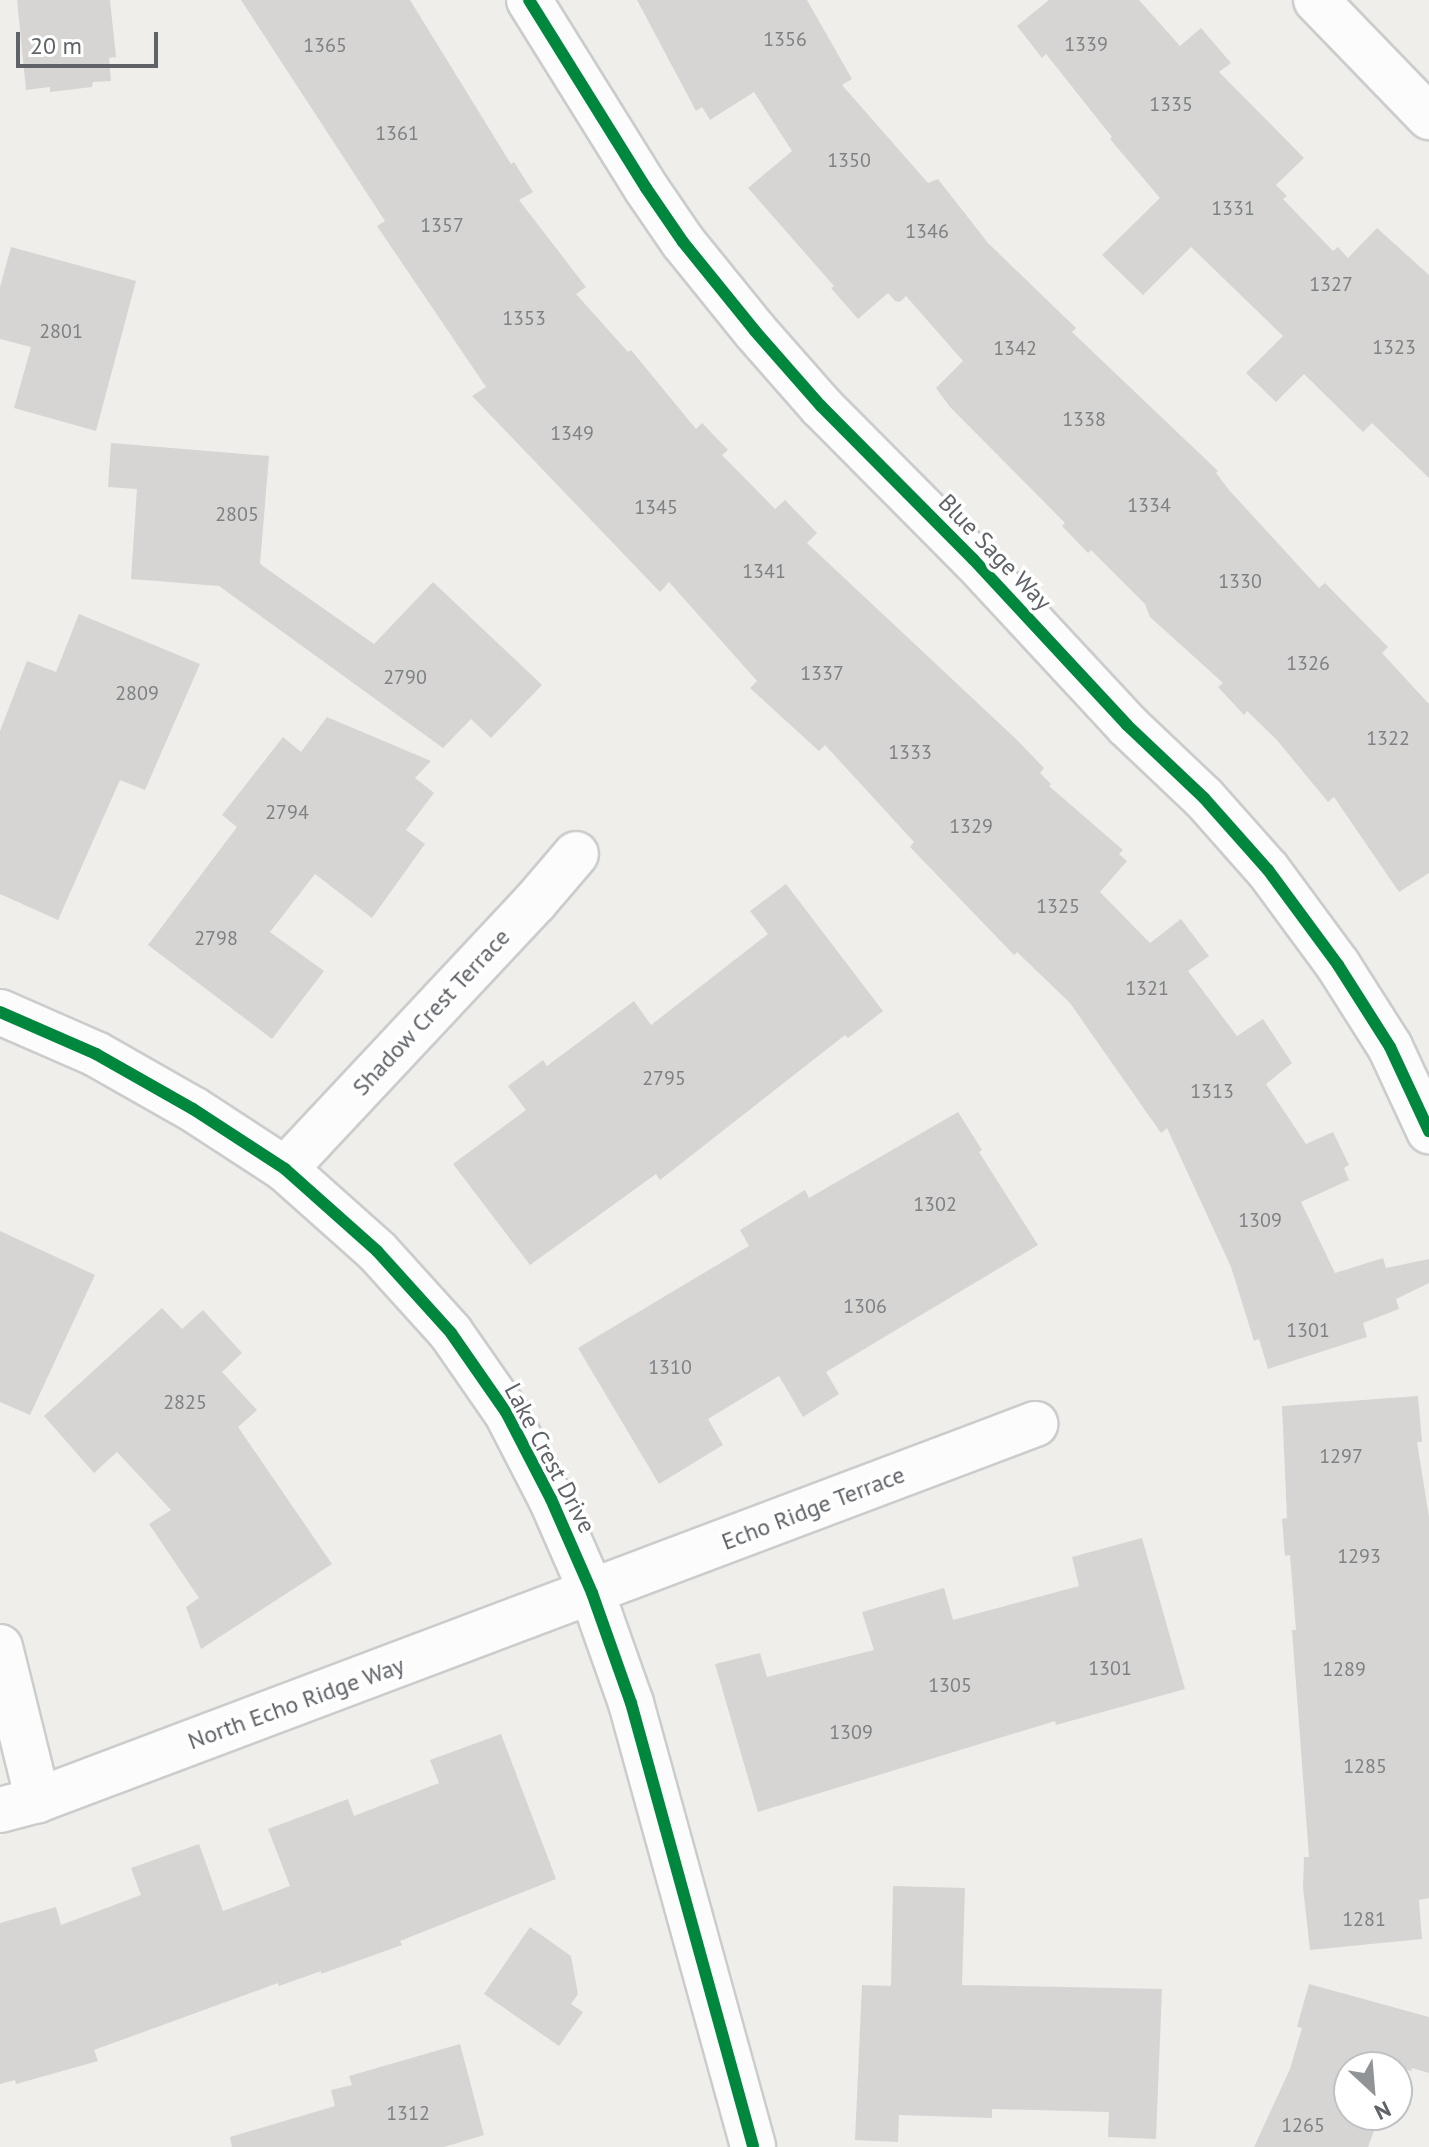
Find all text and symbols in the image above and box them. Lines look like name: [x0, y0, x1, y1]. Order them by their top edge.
scale bar: [20, 16, 162, 66]
house number: 1356: [763, 27, 807, 51]
text: 20 m: [30, 30, 82, 61]
house number: 1339: [1064, 32, 1108, 56]
house number: 1365: [303, 33, 347, 57]
house number: 1335: [1149, 92, 1193, 116]
house number: 1361: [375, 121, 419, 145]
house number: 1350: [827, 148, 871, 172]
house number: 1331: [1211, 196, 1255, 220]
house number: 1357: [420, 213, 464, 237]
house number: 1346: [905, 219, 949, 243]
house number: 1327: [1309, 272, 1353, 296]
house number: 1353: [502, 306, 546, 330]
house number: 2801: [39, 319, 83, 343]
house number: 1323: [1372, 335, 1416, 359]
house number: 1342: [993, 336, 1037, 360]
house number: 1338: [1062, 407, 1106, 431]
house number: 1349: [550, 421, 594, 445]
street label: Blue Sage Way: [932, 488, 1058, 616]
house number: 1334: [1127, 493, 1171, 517]
house number: 1345: [634, 495, 678, 519]
house number: 2805: [215, 502, 259, 526]
house number: 1341: [742, 559, 786, 583]
house number: 1330: [1218, 569, 1262, 593]
house number: 1326: [1286, 651, 1330, 675]
house number: 1337: [800, 661, 844, 685]
house number: 2790: [383, 665, 427, 689]
house number: 2809: [115, 681, 159, 705]
house number: 1322: [1366, 726, 1410, 750]
house number: 1333: [888, 740, 932, 764]
house number: 2794: [265, 800, 309, 824]
house number: 1329: [949, 814, 993, 838]
house number: 1325: [1036, 894, 1080, 918]
street label: Shadow Crest Terrace: [346, 922, 516, 1102]
house number: 2798: [194, 926, 238, 950]
house number: 1321: [1125, 976, 1169, 1000]
house number: 2795: [642, 1066, 686, 1090]
house number: 1313: [1190, 1079, 1234, 1103]
house number: 1302: [913, 1192, 957, 1216]
house number: 1309: [1238, 1208, 1282, 1232]
house number: 1306: [843, 1294, 887, 1318]
house number: 1301: [1286, 1318, 1330, 1342]
house number: 1310: [648, 1355, 692, 1379]
street label: Lake Crest Drive: [498, 1378, 602, 1538]
house number: 2825: [163, 1390, 207, 1414]
house number: 1297: [1319, 1444, 1363, 1468]
street label: Echo Ridge Terrace: [717, 1460, 909, 1556]
house number: 1293: [1337, 1544, 1381, 1568]
street label: North Echo Ridge Way: [184, 1650, 408, 1756]
house number: 1301: [1088, 1656, 1132, 1680]
house number: 1289: [1322, 1657, 1366, 1681]
house number: 1305: [928, 1673, 972, 1697]
house number: 1309: [829, 1720, 873, 1744]
house number: 1285: [1343, 1754, 1387, 1778]
house number: 1281: [1342, 1907, 1386, 1931]
north arrow: [1333, 2051, 1413, 2131]
text: N: [1370, 2095, 1395, 2127]
house number: 1312: [386, 2101, 430, 2125]
house number: 1265: [1281, 2113, 1325, 2137]

